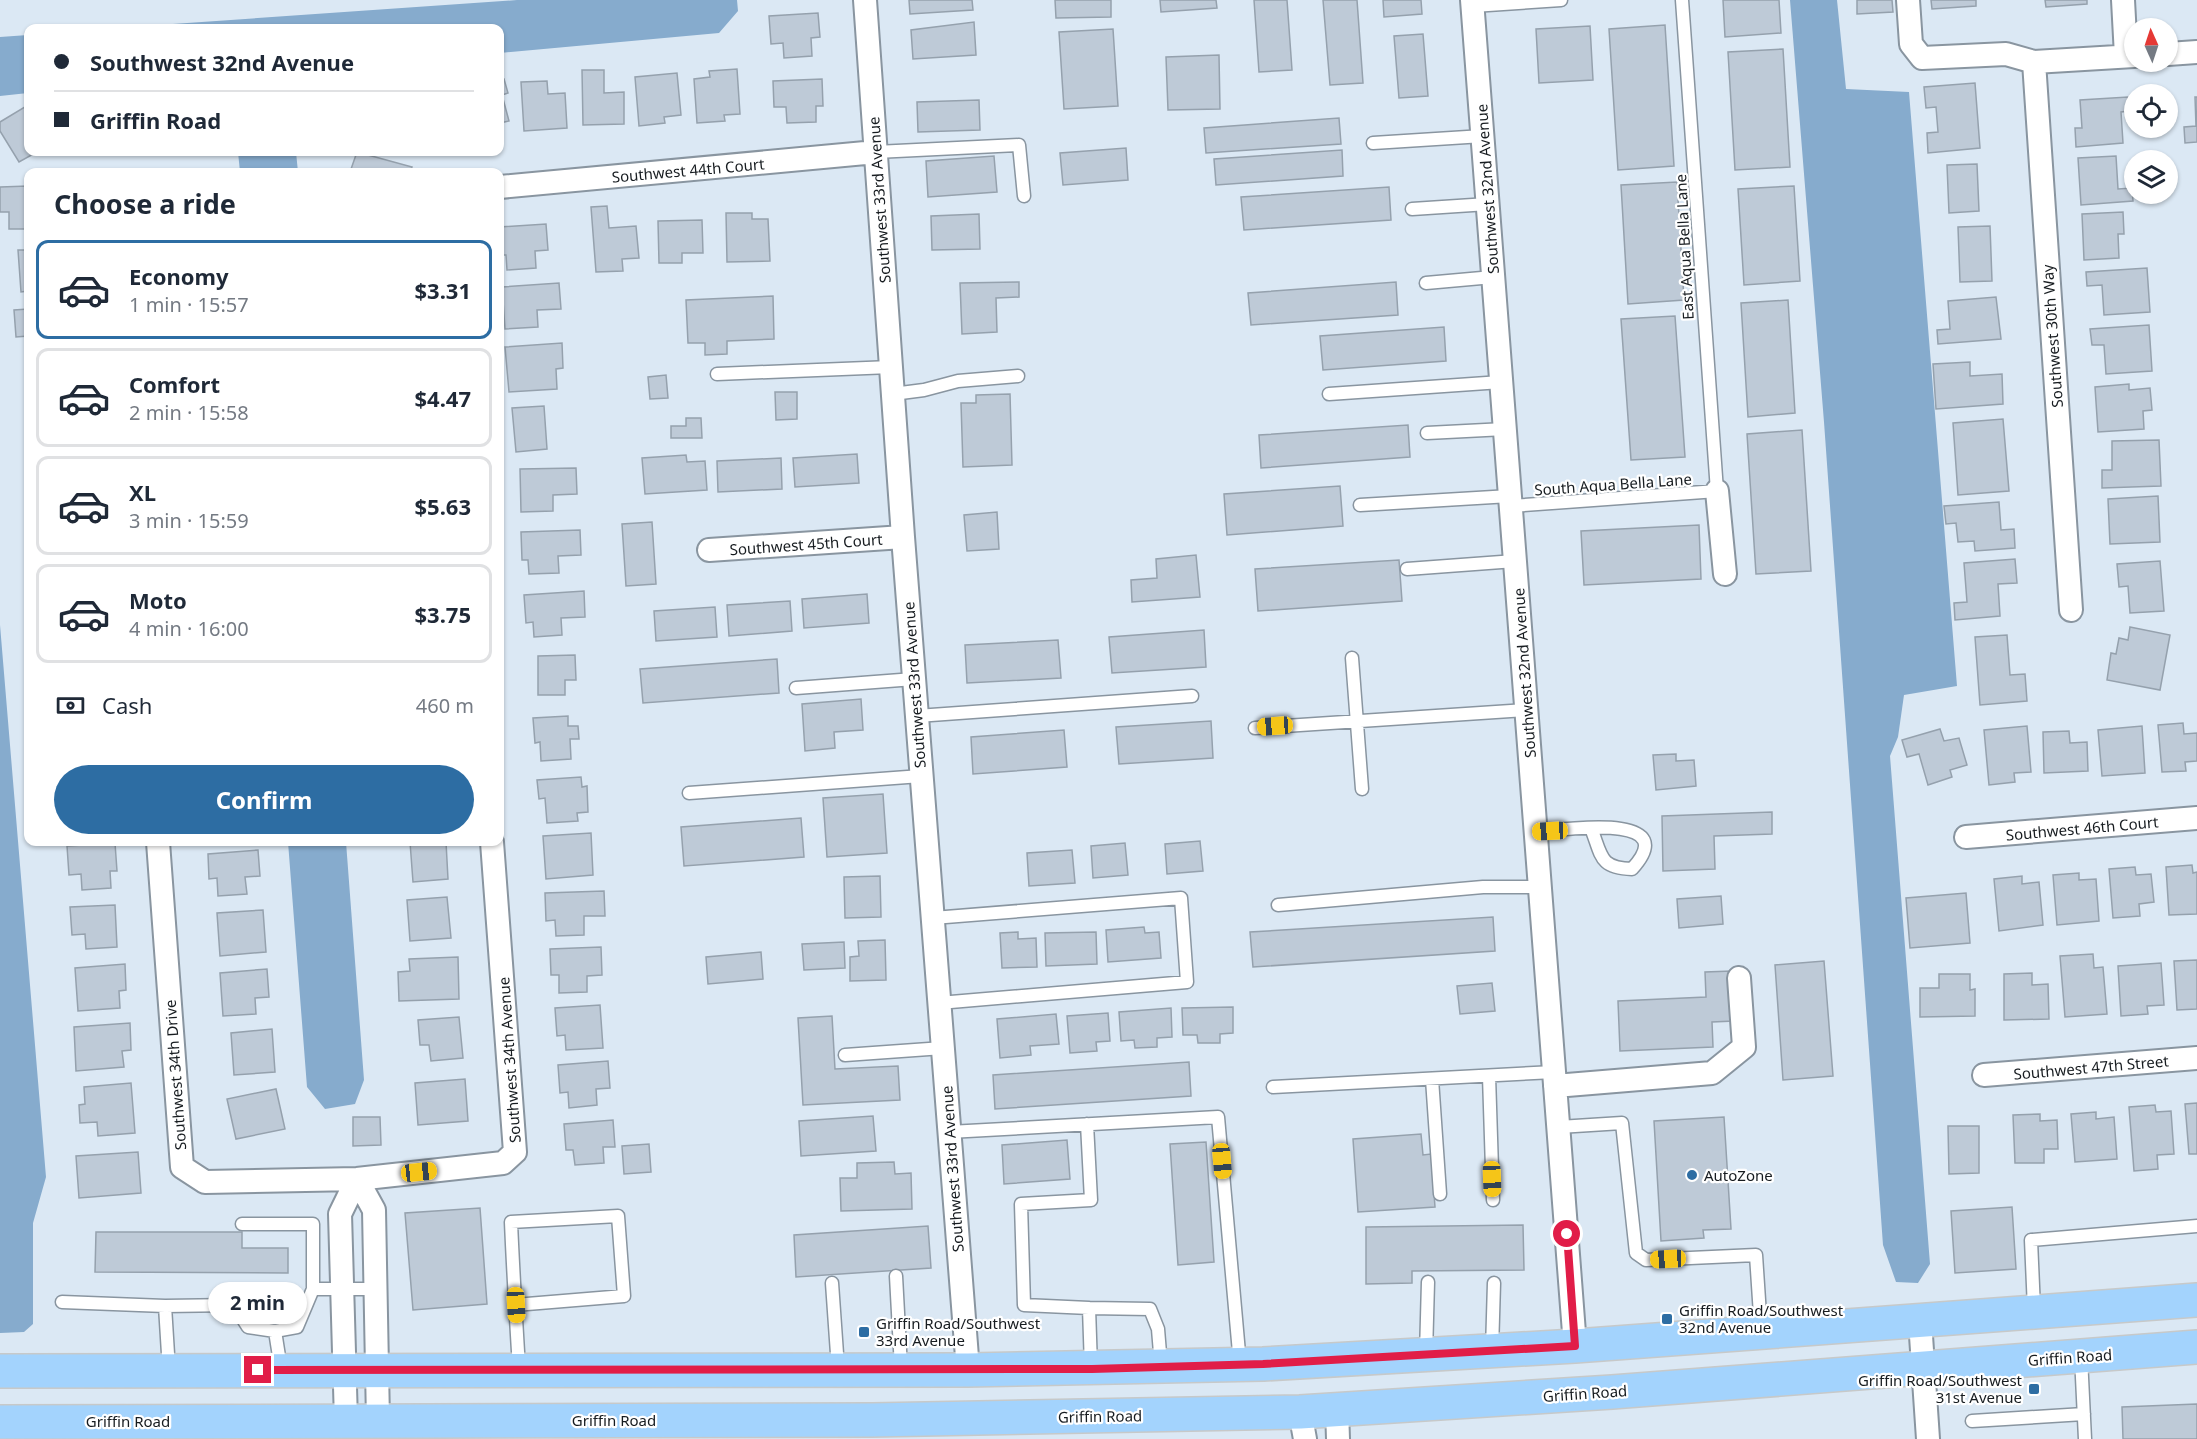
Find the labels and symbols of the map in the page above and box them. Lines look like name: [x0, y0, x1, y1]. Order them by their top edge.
north arrow: [2124, 18, 2178, 72]
street label: Southwest 32nd Avenue: [1471, 103, 1503, 275]
street label: Southwest 33rd Avenue: [863, 116, 895, 284]
street label: Southwest 44th Court: [611, 153, 766, 187]
street label: East Aqua Bella Lane: [1670, 174, 1698, 320]
street label: Southwest 30th Way: [2037, 263, 2067, 408]
street label: South Aqua Bella Lane: [1534, 469, 1692, 499]
street label: Southwest 45th Court: [729, 529, 884, 559]
street label: Southwest 32nd Avenue: [1508, 587, 1540, 759]
street label: Southwest 33rd Avenue: [898, 601, 930, 769]
car: [1256, 716, 1294, 736]
street label: Southwest 46th Court: [2005, 811, 2160, 845]
car: [1532, 821, 1568, 841]
street label: Southwest 34th Avenue: [493, 976, 525, 1144]
street label: Southwest 34th Drive: [160, 999, 190, 1151]
street label: Southwest 47th Street: [2013, 1050, 2170, 1084]
street label: Southwest 33rd Avenue: [936, 1085, 968, 1253]
car: [1211, 1142, 1233, 1180]
car: [400, 1161, 438, 1183]
car: [1482, 1161, 1502, 1197]
place label: AutoZone: [1704, 1165, 1773, 1185]
marker: AutoZone: [1685, 1168, 1699, 1182]
route start: [1553, 1220, 1580, 1247]
car: [1650, 1249, 1686, 1269]
callout: 2 min: [208, 1283, 308, 1325]
car: [506, 1287, 526, 1323]
place label: Griffin Road/Southwest 32nd Avenue: [1679, 1300, 1844, 1337]
marker: Griffin Road/Southwest 32nd Avenue: [1660, 1312, 1674, 1326]
place label: Griffin Road/Southwest 33rd Avenue: [876, 1313, 1041, 1350]
marker: Griffin Road/Southwest 33rd Avenue: [857, 1325, 871, 1339]
street label: Griffin Road: [2027, 1344, 2113, 1370]
route end: [244, 1356, 271, 1383]
place label: Griffin Road/Southwest 31st Avenue: [1858, 1370, 2023, 1407]
street label: Griffin Road: [1542, 1380, 1628, 1406]
marker: Griffin Road/Southwest 31st Avenue: [2027, 1382, 2041, 1396]
street label: Griffin Road: [1058, 1405, 1142, 1427]
street label: Griffin Road: [572, 1410, 656, 1430]
street label: Griffin Road: [86, 1411, 170, 1431]

